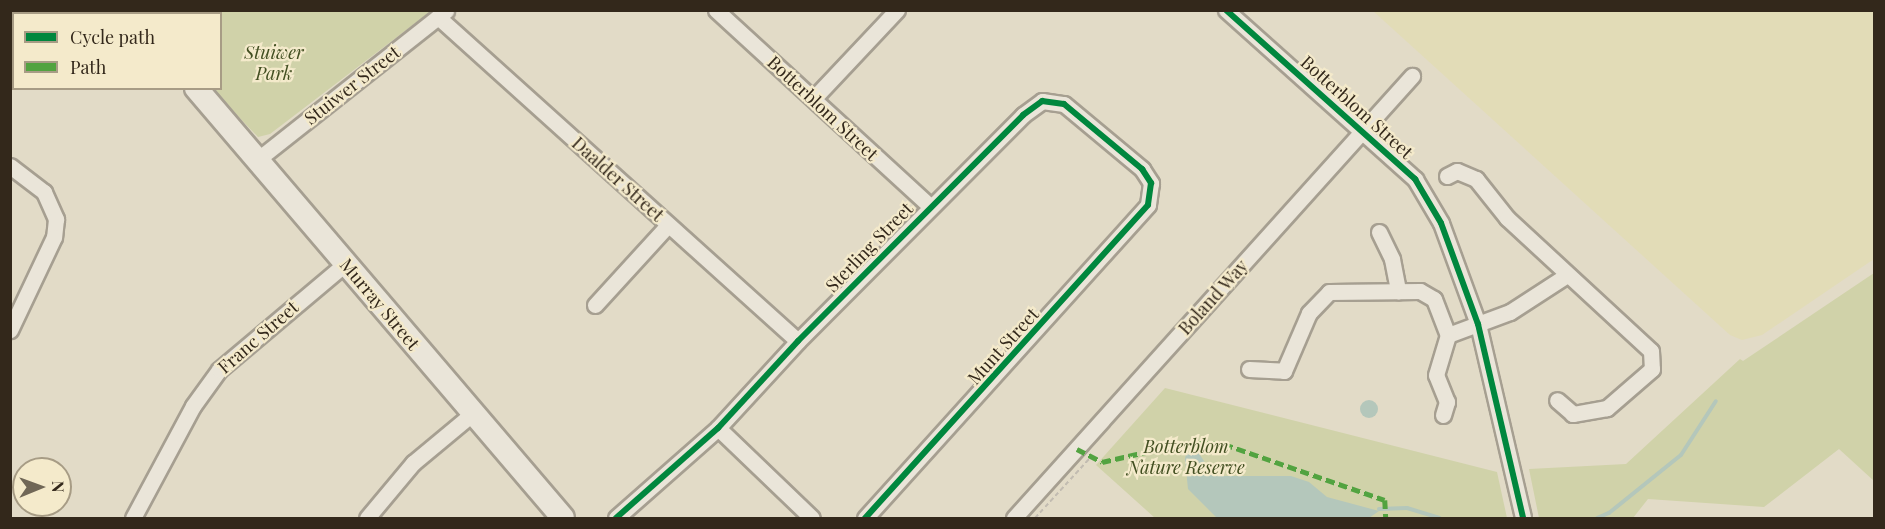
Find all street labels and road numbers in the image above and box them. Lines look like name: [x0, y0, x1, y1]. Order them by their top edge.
street label: Stuiwer Street: [300, 41, 404, 129]
street label: Botterblom Street: [763, 51, 883, 165]
street label: Botterblom Street: [1296, 51, 1418, 163]
street label: Daalder Street: [568, 132, 668, 226]
street label: Sterling Street: [821, 198, 917, 296]
street label: Murray Street: [336, 254, 424, 354]
street label: Boland Way: [1174, 255, 1252, 339]
street label: Franc Street: [213, 296, 303, 378]
street label: Munt Street: [963, 303, 1043, 389]

